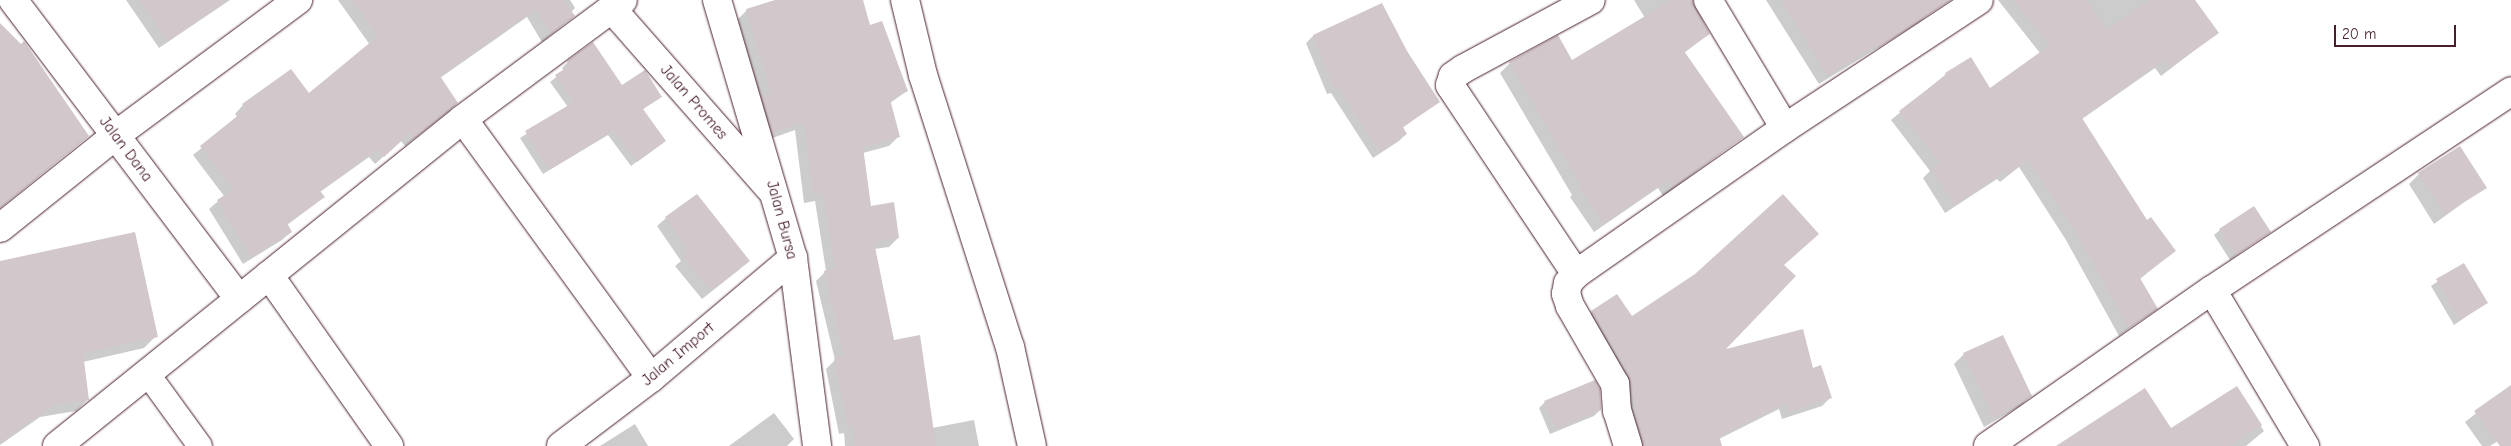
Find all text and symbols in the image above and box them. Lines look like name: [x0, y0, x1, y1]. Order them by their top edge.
scale bar: [2336, 15, 2458, 47]
text: 20 m: [2342, 25, 2376, 43]
street label: Jalan Promes: [656, 61, 732, 143]
street label: Jalan Dana: [95, 112, 157, 186]
street label: Jalan Bursa: [762, 178, 802, 262]
street label: Jalan Import: [638, 318, 718, 390]

